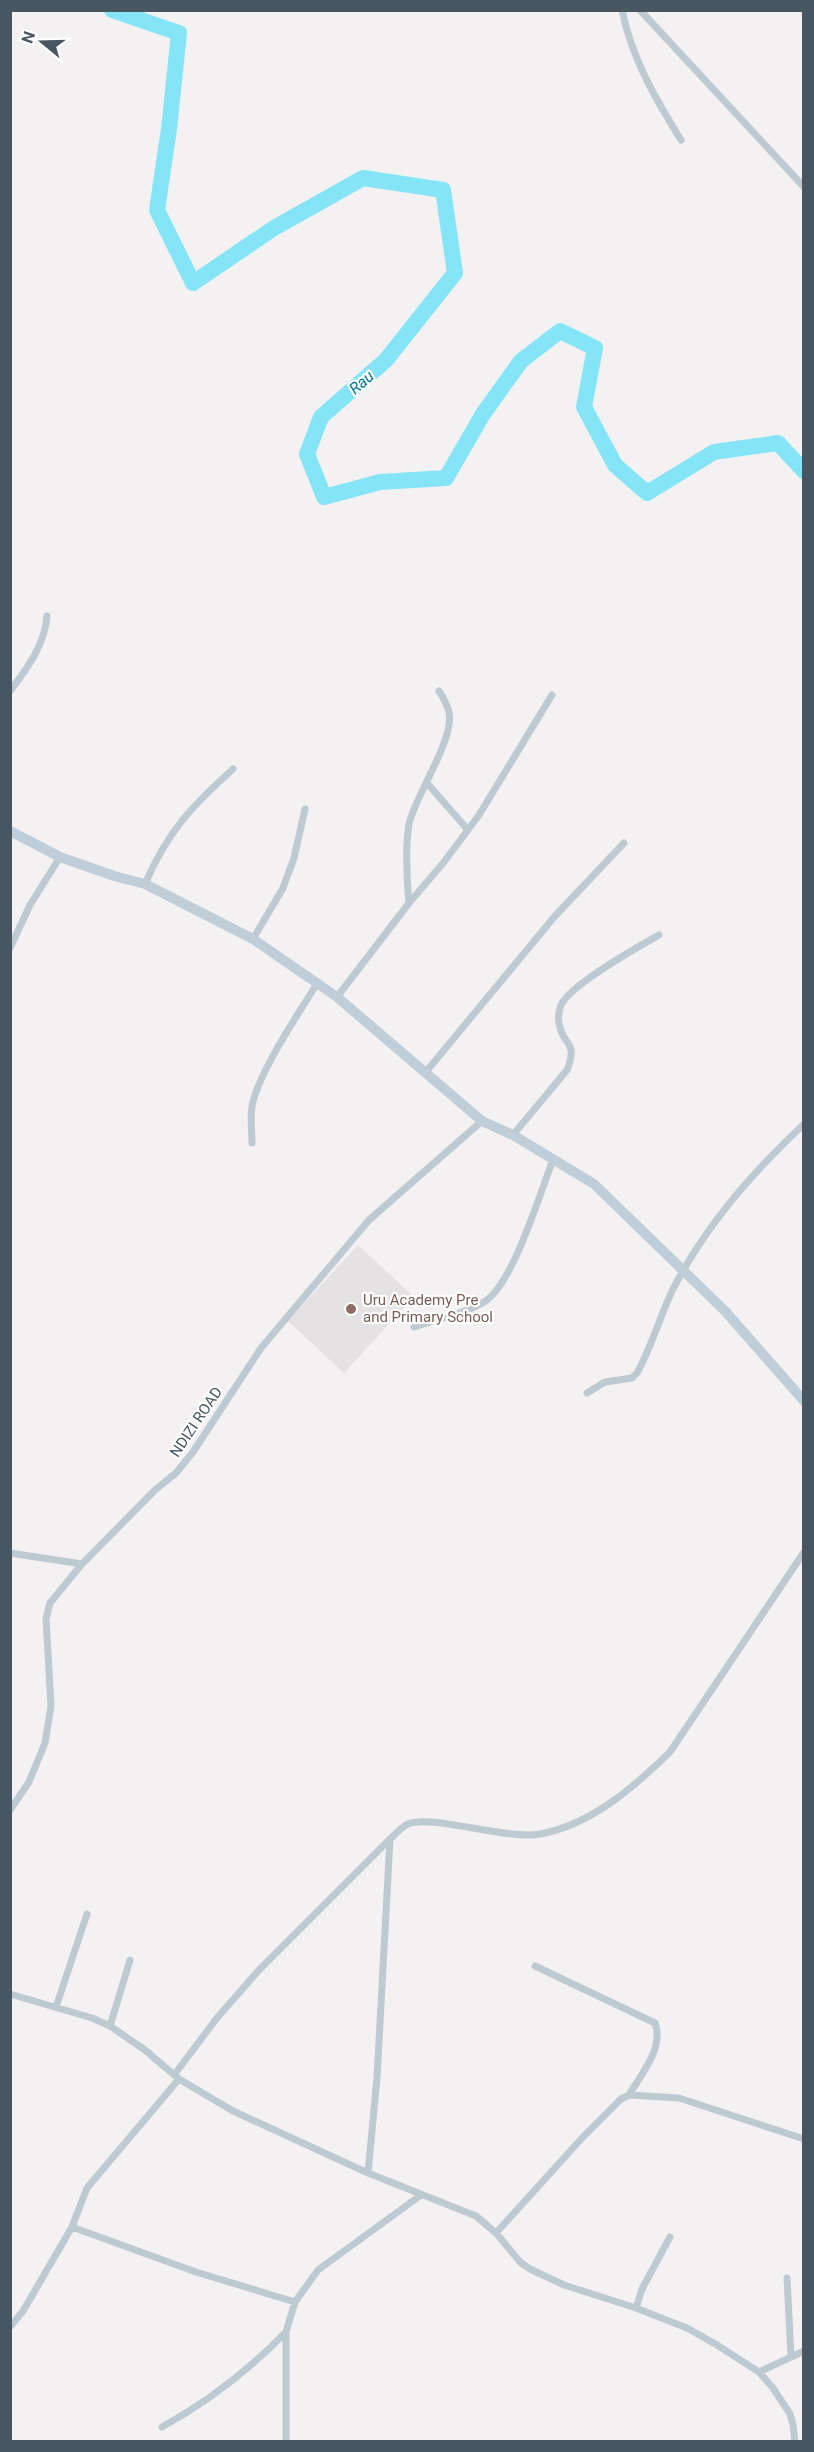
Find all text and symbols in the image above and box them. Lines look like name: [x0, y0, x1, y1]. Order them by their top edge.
north arrow: [12, 12, 72, 72]
text: N: [17, 29, 39, 46]
water label: Rau: [345, 366, 378, 398]
place label: Uru Academy Pre and Primary School: [363, 1291, 493, 1326]
marker: Uru Academy Pre and Primary School: [344, 1302, 358, 1316]
street label: NDIZI ROAD: [166, 1384, 226, 1460]

